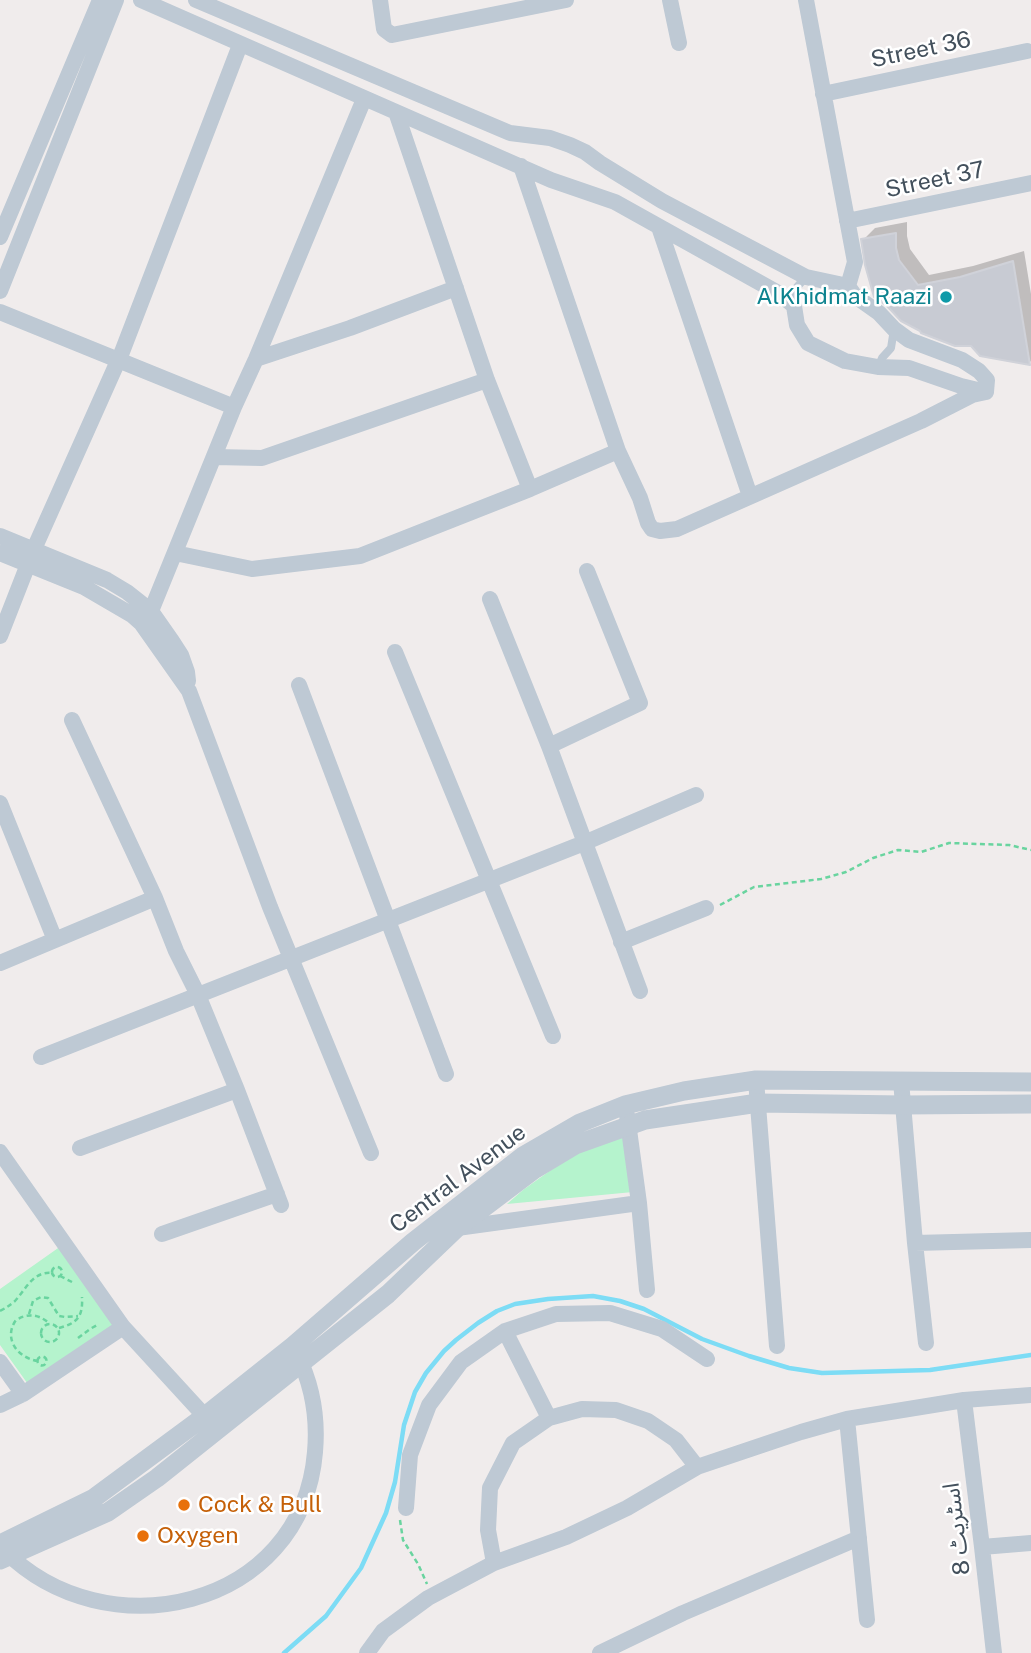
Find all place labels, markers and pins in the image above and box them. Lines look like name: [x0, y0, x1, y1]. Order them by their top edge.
place label: AlKhidmat Raazi: [756, 283, 932, 311]
marker: AlKhidmat Raazi: [938, 289, 954, 305]
place label: Cock & Bull: [198, 1491, 322, 1519]
marker: Cock & Bull: [176, 1497, 192, 1513]
place label: Oxygen: [157, 1522, 239, 1550]
marker: Oxygen: [135, 1528, 151, 1544]

